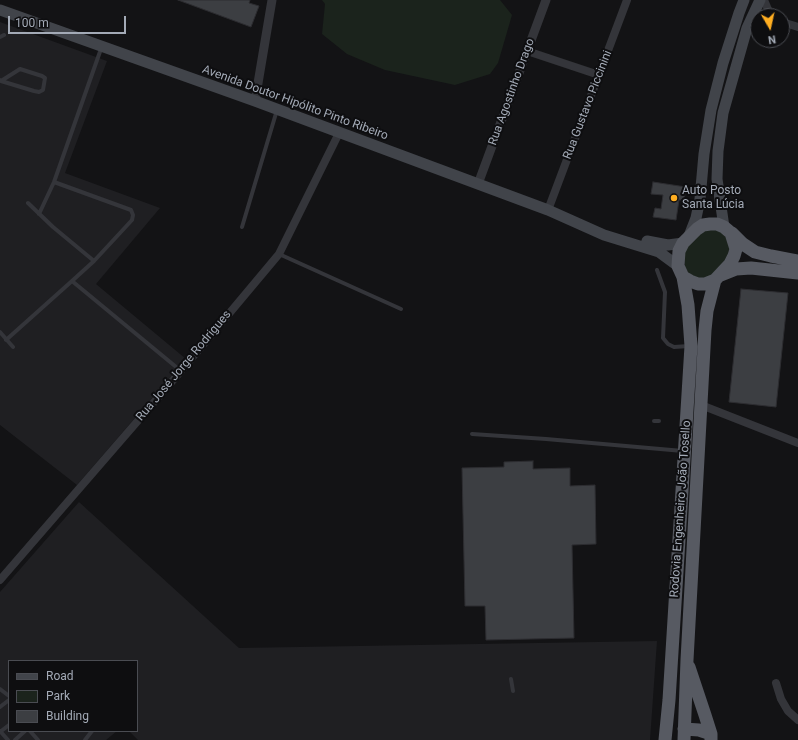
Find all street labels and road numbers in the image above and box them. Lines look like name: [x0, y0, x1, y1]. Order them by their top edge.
street label: Rua Agostinho Drago: [486, 37, 538, 147]
street label: Rua Gustavo Piccinini: [561, 49, 615, 161]
street label: Avenida Doutor Hipólito Pinto Ribeiro: [200, 63, 390, 143]
street label: Rua José Jorge Rodrigues: [134, 308, 234, 424]
street label: Rodovia Engenheiro João Tosello: [668, 420, 694, 598]

